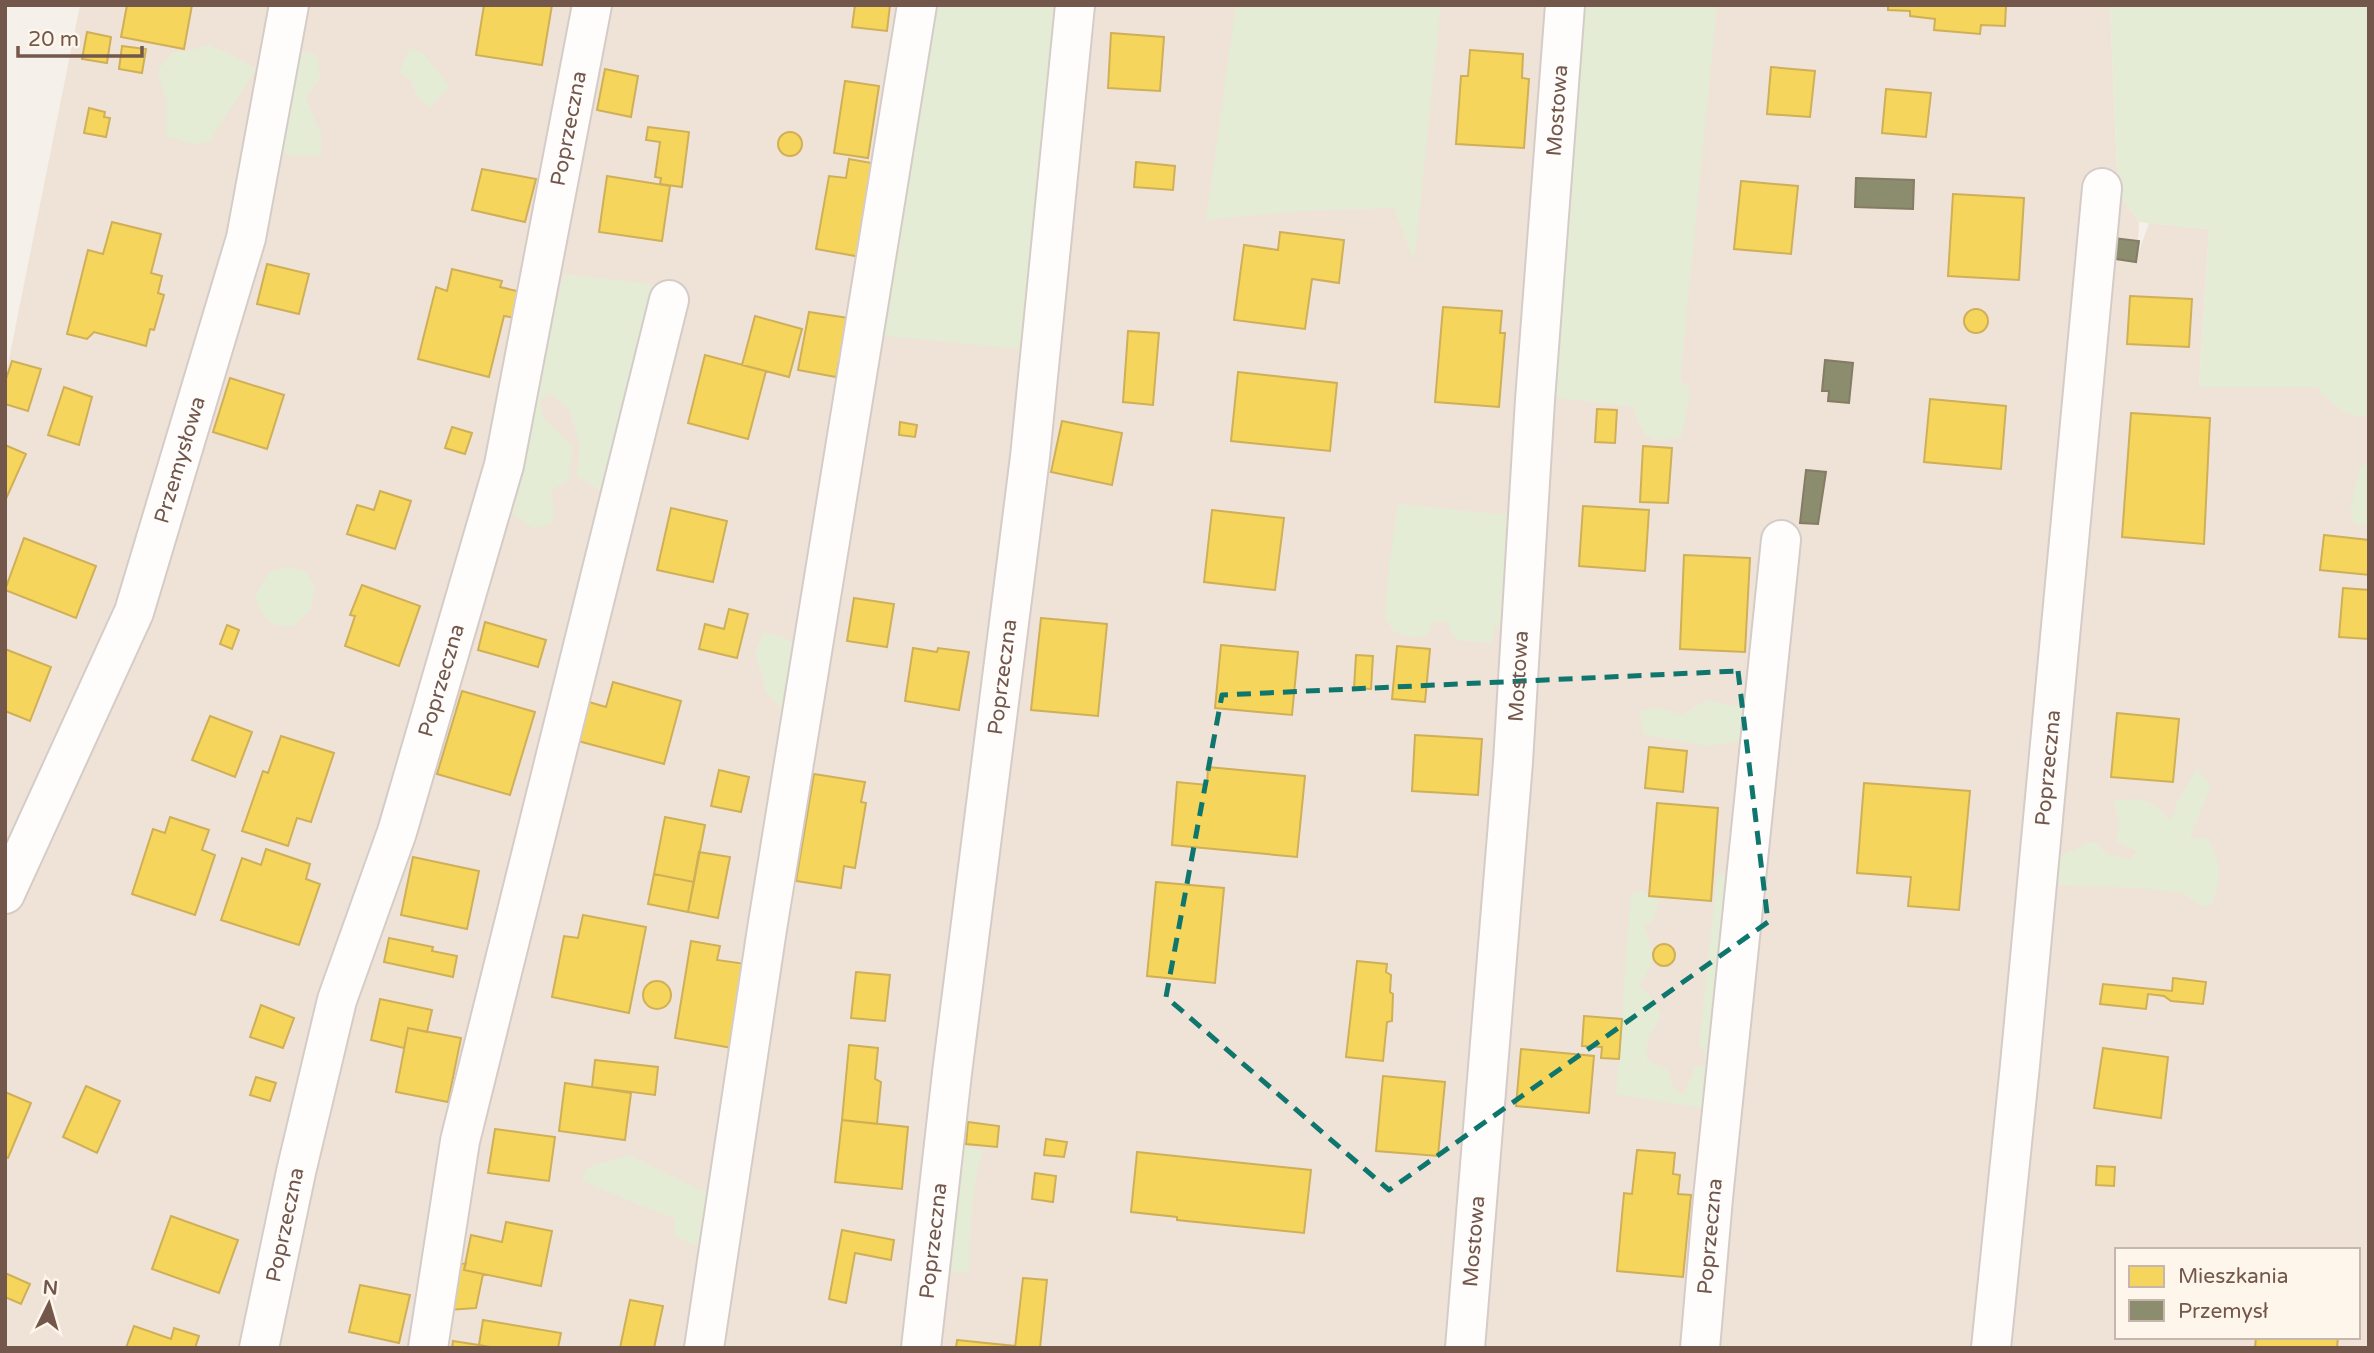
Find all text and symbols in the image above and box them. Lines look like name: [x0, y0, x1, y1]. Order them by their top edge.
scale bar: [18, 14, 142, 58]
text: 20 m: [28, 27, 79, 52]
street label: Mostowa: [1541, 64, 1573, 157]
street label: Poprzeczna: [545, 69, 592, 188]
street label: Przemysłowa: [149, 393, 210, 526]
street label: Poprzeczna: [982, 618, 1022, 736]
street label: Poprzeczna: [413, 621, 470, 740]
street label: Mostowa: [1503, 630, 1533, 723]
street label: Poprzeczna: [2030, 709, 2066, 827]
street label: Poprzeczna: [261, 1165, 309, 1284]
street label: Poprzeczna: [1692, 1177, 1727, 1296]
street label: Poprzeczna: [914, 1181, 952, 1300]
street label: Mostowa: [1458, 1195, 1490, 1288]
legend: [2115, 1248, 2360, 1339]
text: Mieszkania: [2178, 1264, 2289, 1289]
north arrow: [14, 1269, 84, 1339]
text: N: [42, 1276, 59, 1300]
text: Przemysł: [2178, 1299, 2269, 1324]

